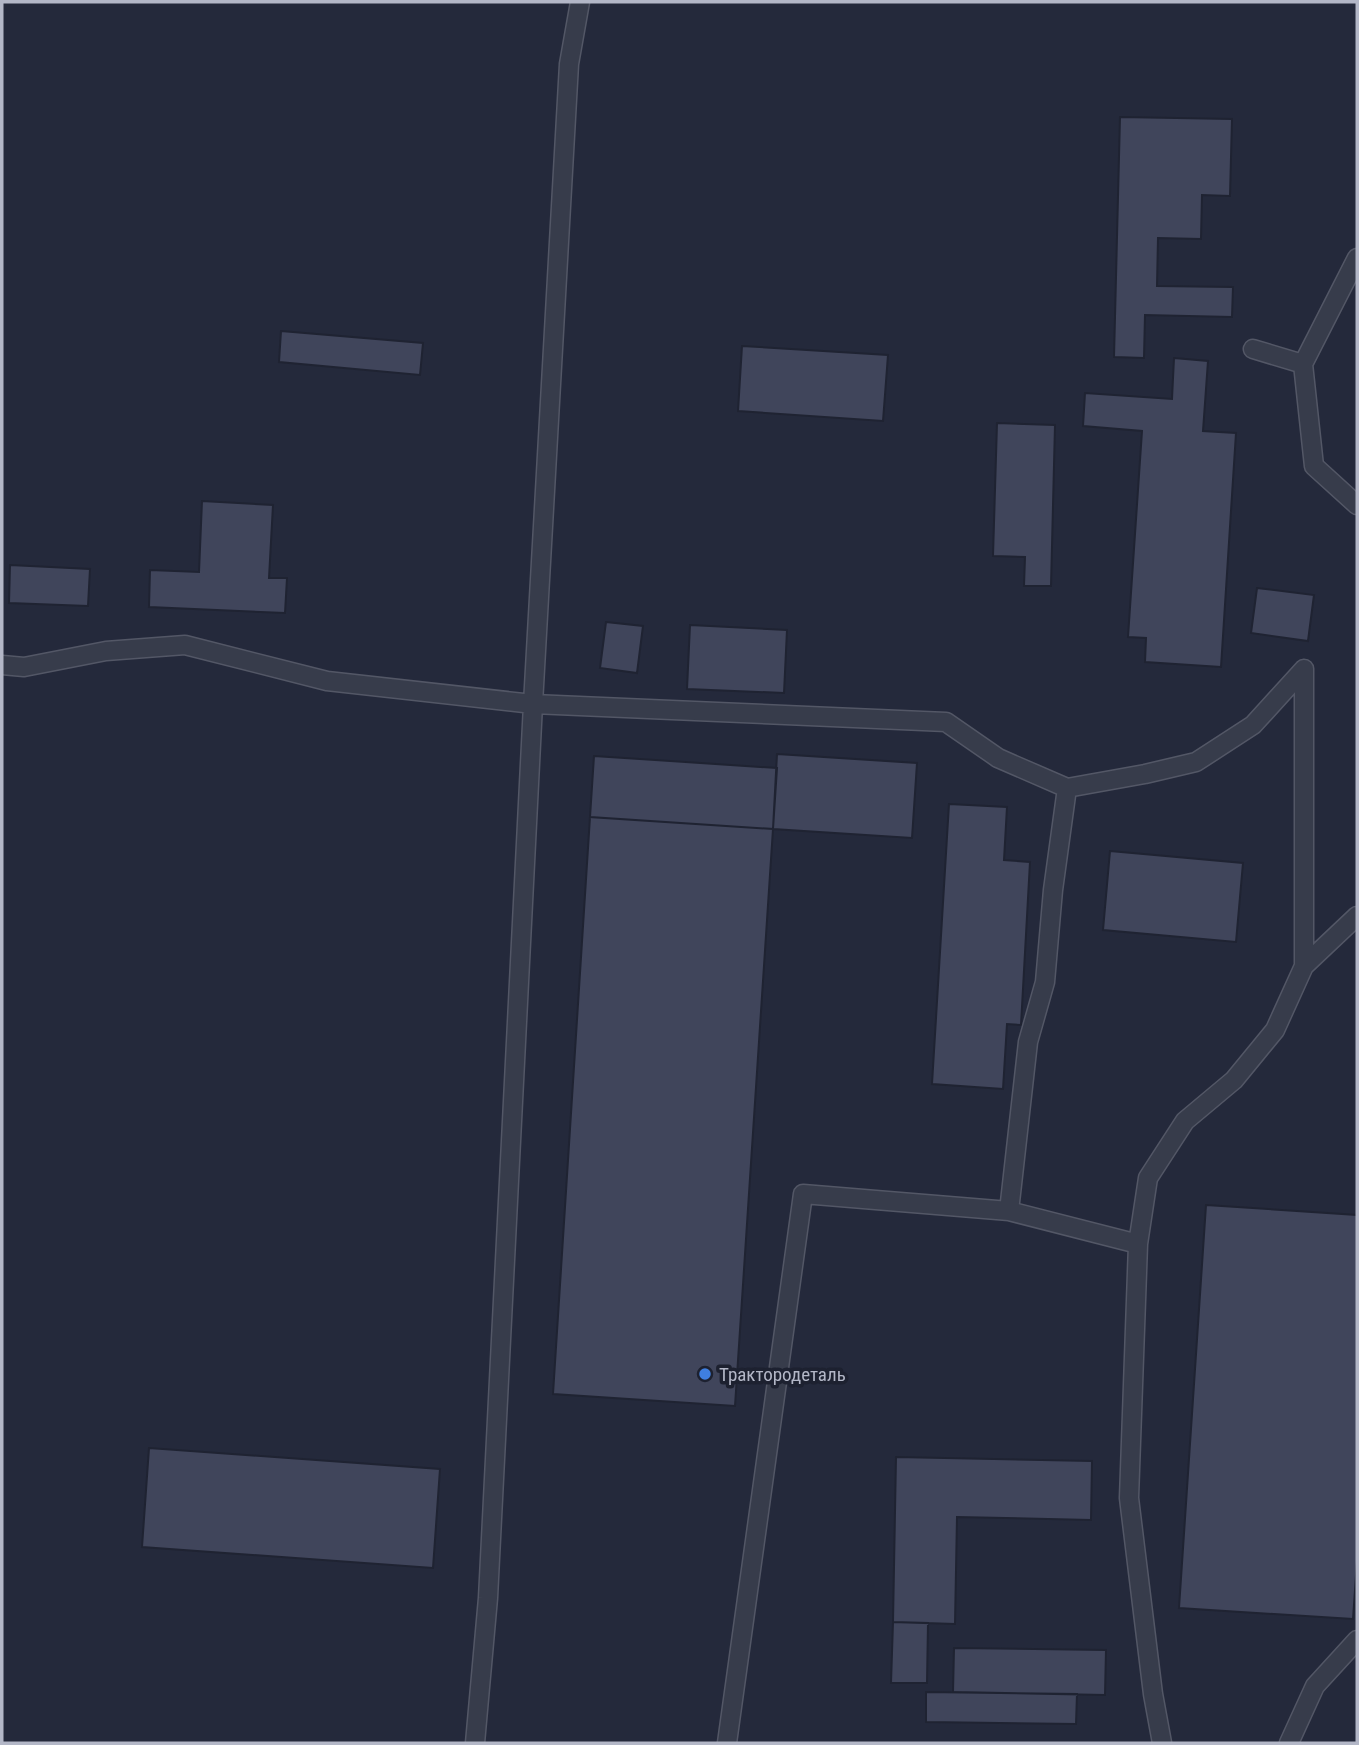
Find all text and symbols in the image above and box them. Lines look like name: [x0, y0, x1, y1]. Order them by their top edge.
place label: Трактородеталь: [719, 1363, 846, 1386]
marker: Трактородеталь: [697, 1366, 713, 1382]

